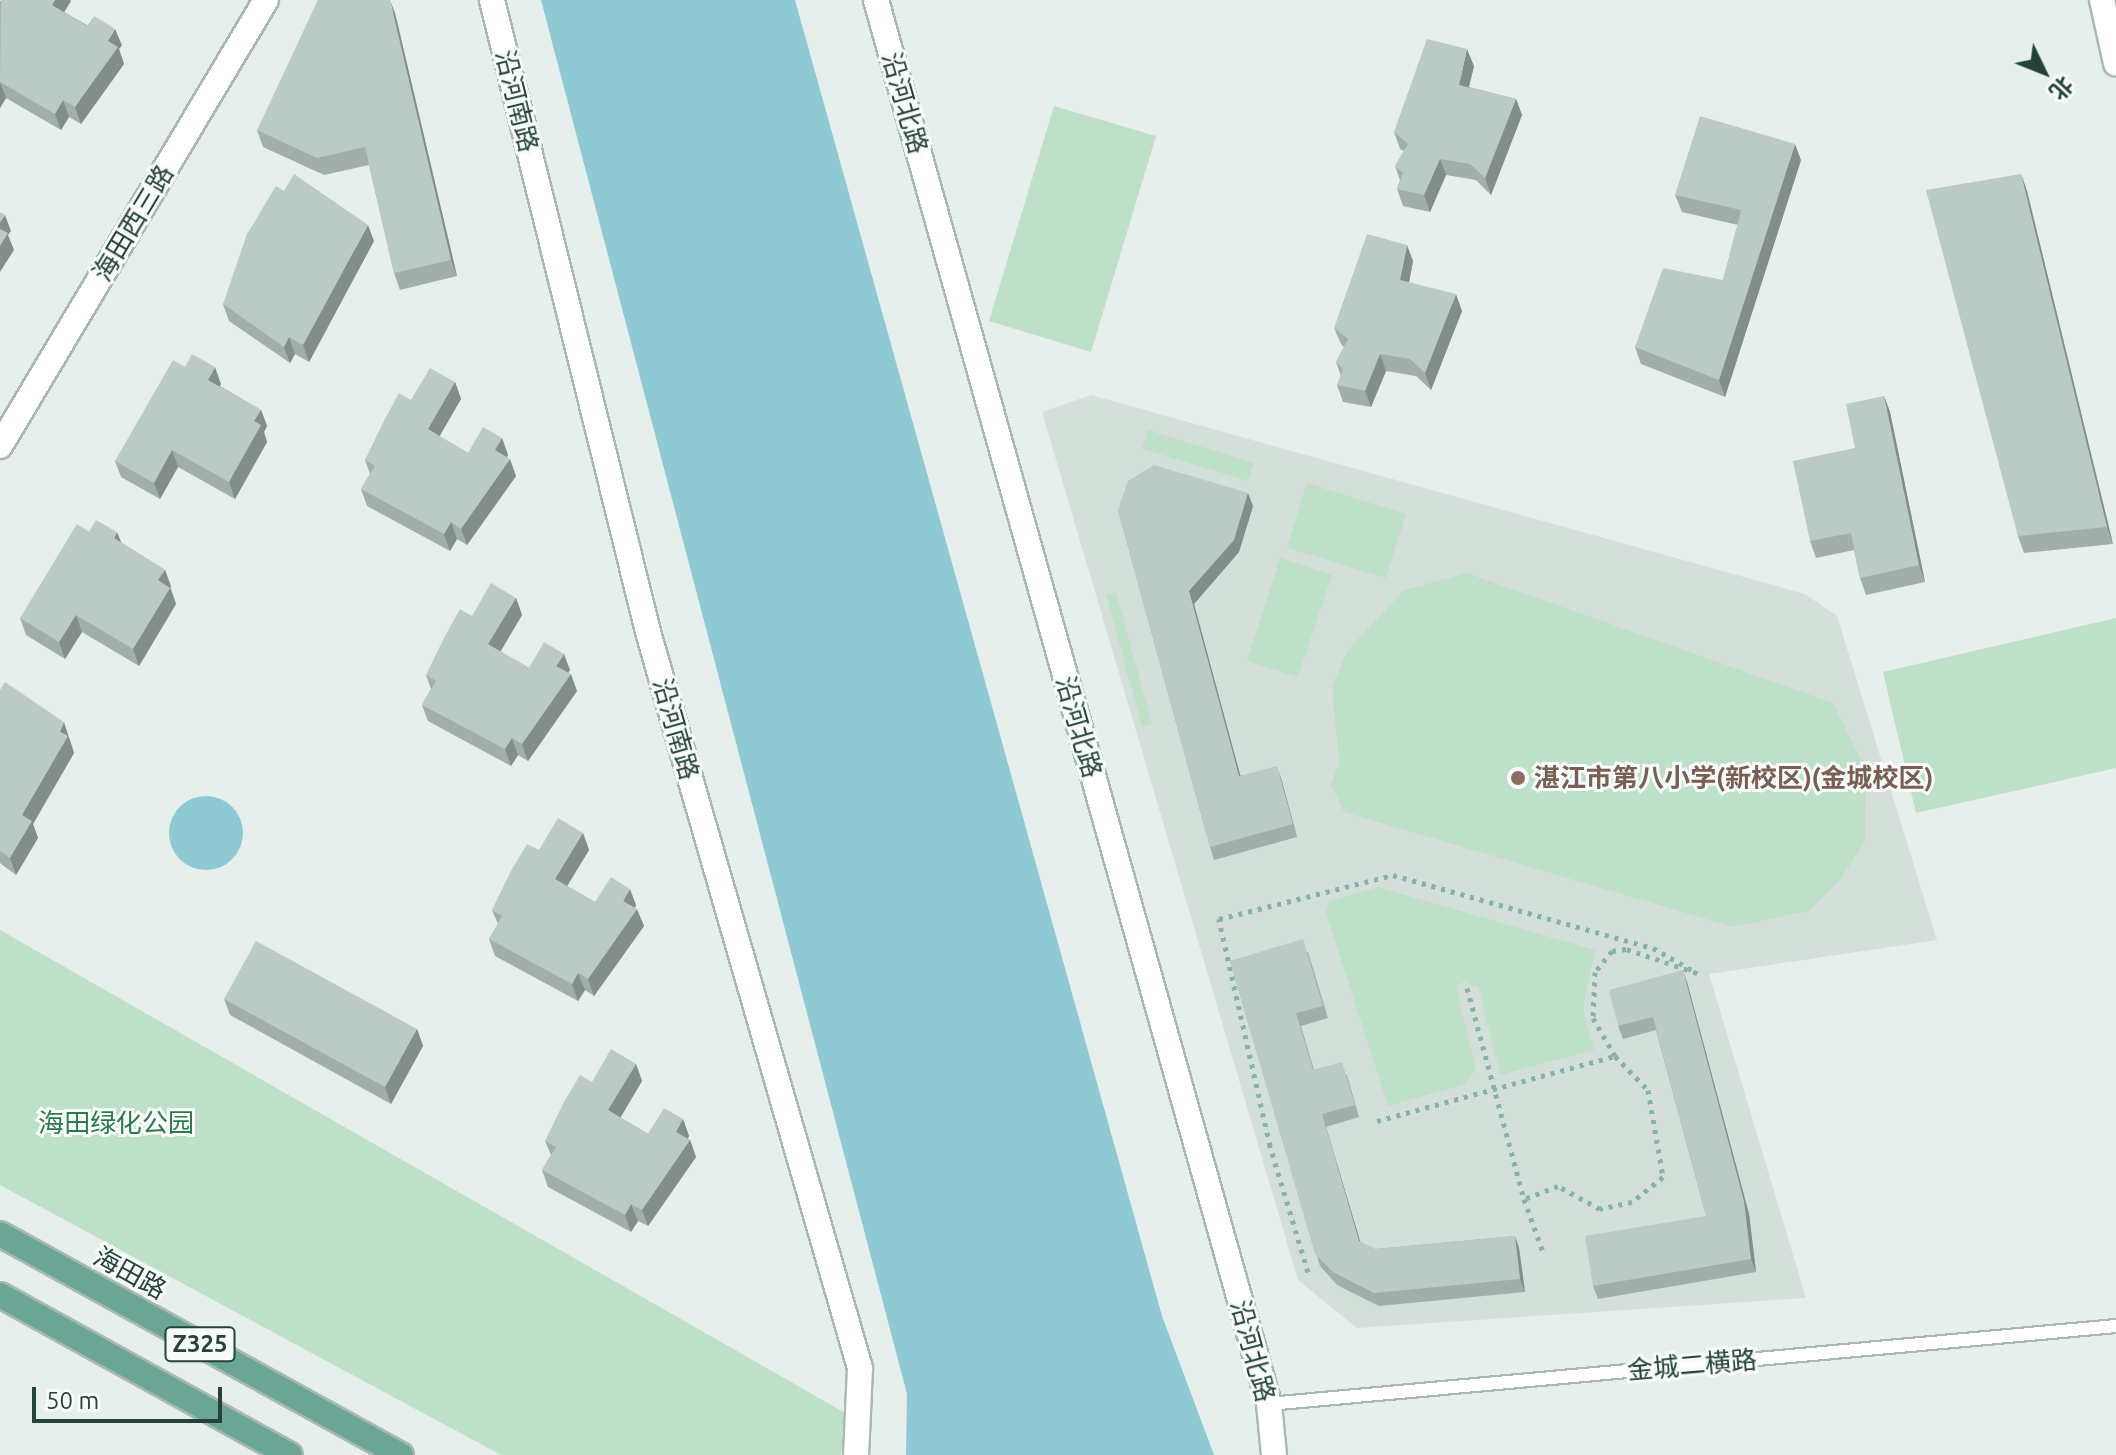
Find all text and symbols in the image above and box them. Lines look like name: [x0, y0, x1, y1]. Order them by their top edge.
north arrow: [2004, 32, 2084, 112]
street label: 沿河南路: [489, 47, 545, 155]
street label: 沿河北路: [876, 49, 934, 157]
text: 北: [2045, 72, 2079, 105]
street label: 海田西三路: [86, 159, 180, 287]
street label: 沿河北路: [1050, 673, 1108, 781]
street label: 沿河南路: [647, 675, 705, 783]
place label: 湛江市第八小学(新校区)(金城校区): [1534, 762, 1934, 794]
marker: 湛江市第八小学(新校区)(金城校区): [1509, 769, 1527, 787]
park label: 海田绿化公园: [38, 1107, 194, 1139]
street label: 海田路: [88, 1240, 172, 1306]
street label: 沿河北路: [1224, 1297, 1282, 1405]
road number: Z325: [164, 1324, 236, 1364]
street label: 金城二横路: [1626, 1344, 1758, 1386]
scale bar: [36, 1371, 226, 1421]
text: 50 m: [46, 1387, 99, 1414]

